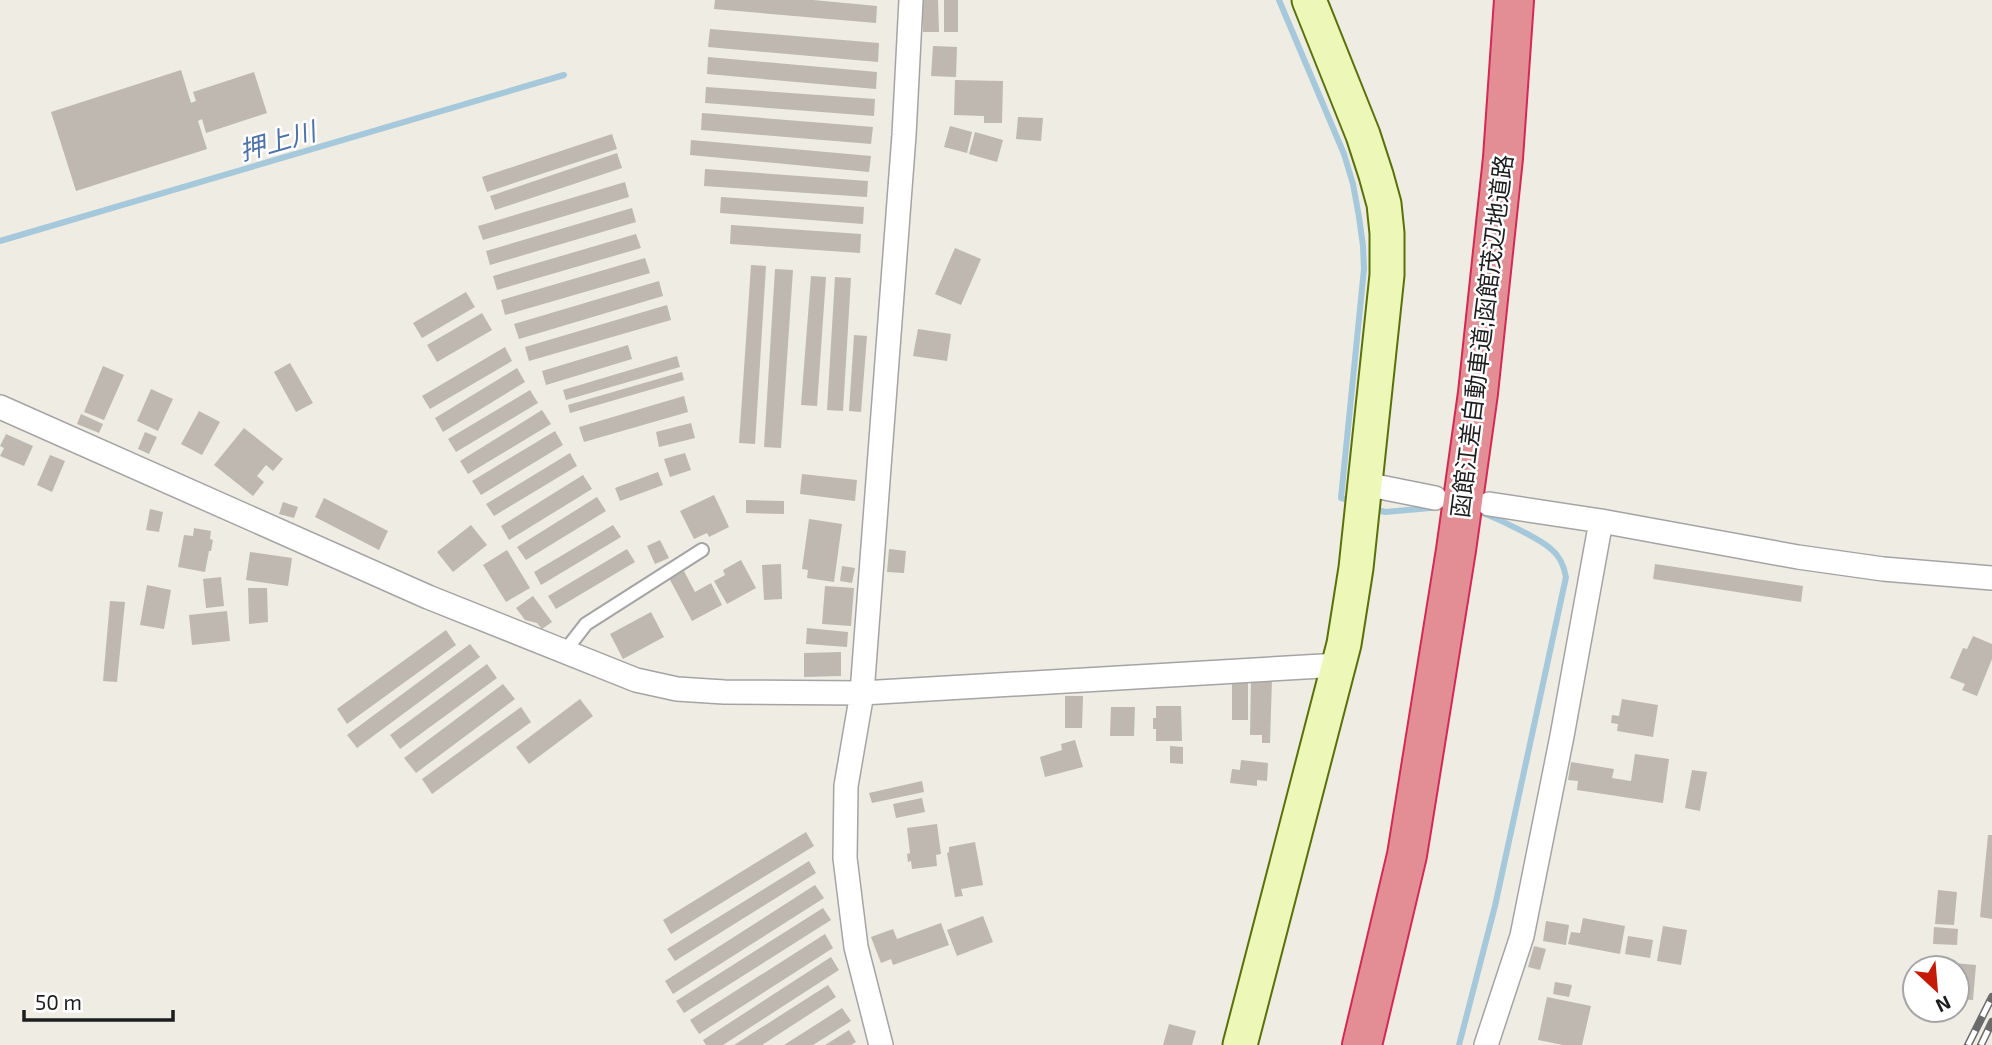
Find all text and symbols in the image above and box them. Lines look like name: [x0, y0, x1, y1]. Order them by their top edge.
water label: 押上川: [235, 114, 322, 166]
street label: 函館江差自動車道;函館茂辺地道路: [1444, 153, 1518, 519]
north arrow: [1901, 954, 1971, 1024]
scale bar: [24, 978, 173, 1022]
text: 50 m: [35, 989, 82, 1014]
text: N: [1932, 991, 1955, 1018]

